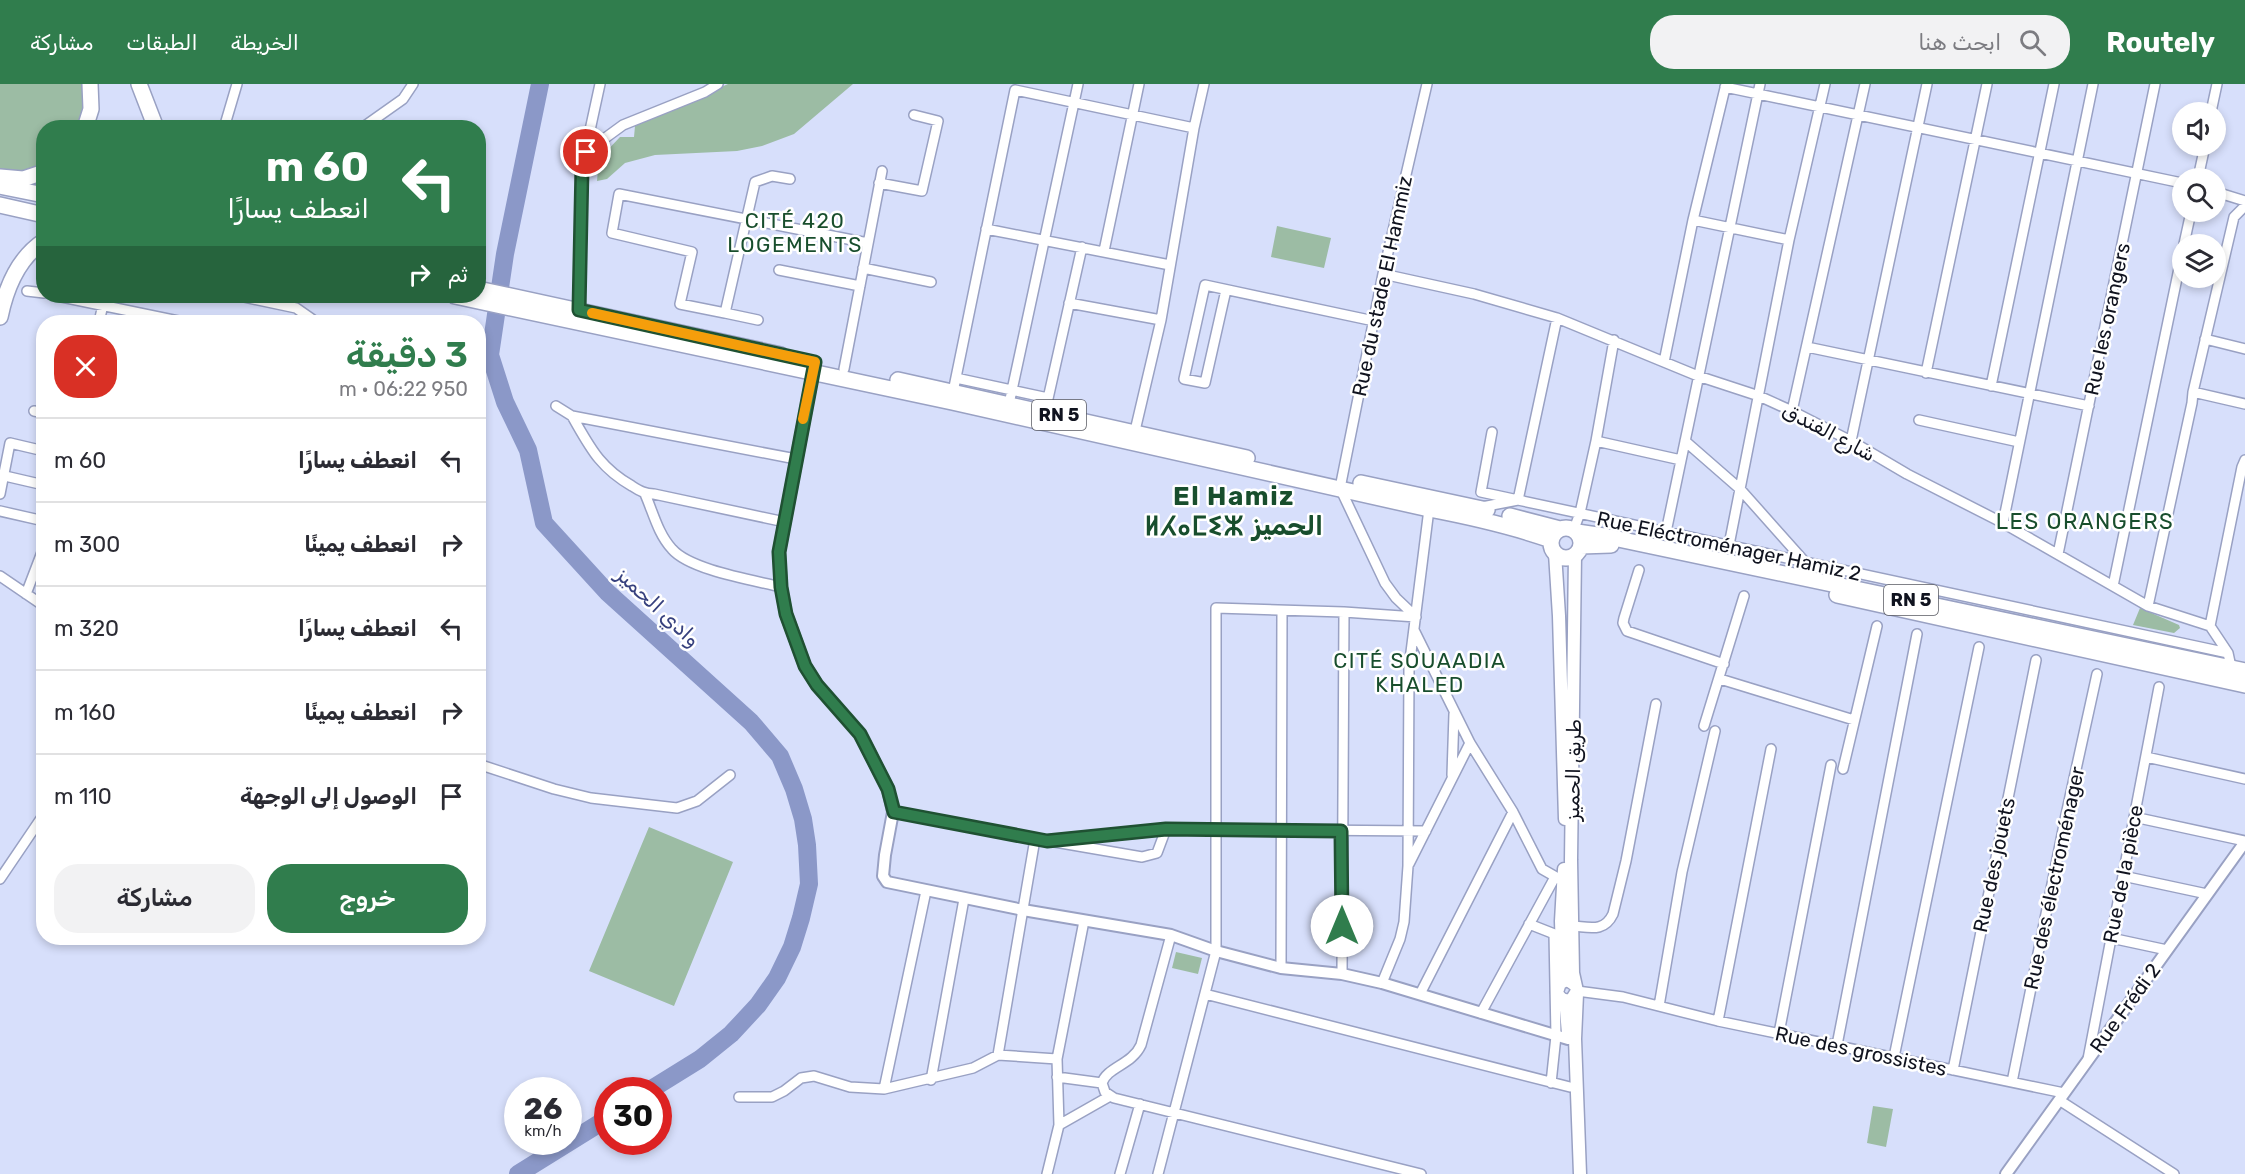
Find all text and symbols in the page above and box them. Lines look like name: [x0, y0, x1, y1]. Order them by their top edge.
search box: [1650, 15, 2070, 69]
icon: search: [2016, 26, 2049, 59]
text: Routely: [2106, 26, 2215, 59]
text: ابحث هنا: [1918, 29, 2001, 56]
text: مشاركة: [30, 30, 93, 55]
text: الطبقات: [126, 30, 198, 55]
text: الخريطة: [231, 30, 299, 55]
map controls: [2172, 102, 2226, 288]
button: sound: [2172, 102, 2226, 156]
pin: [560, 126, 611, 177]
icon: arrive: [569, 135, 602, 168]
text: 60 m: [266, 142, 369, 192]
icon: left: [390, 144, 468, 222]
button: search: [2172, 168, 2226, 222]
street label: Rue du stade El Hammiz: [1347, 174, 1417, 398]
text: انعطف يسارًا: [227, 193, 369, 225]
district label: CITÉ 420 LOGEMENTS: [727, 208, 863, 257]
button: layers: [2172, 234, 2226, 288]
street label: Rue les orangers: [2079, 240, 2135, 398]
icon: right: [403, 258, 436, 291]
text: ثم: [448, 261, 468, 288]
text: 3 دقيقة: [346, 333, 468, 376]
button: close: [54, 335, 117, 398]
text: 950 m · 06:22: [339, 377, 468, 401]
street label: شارع الفندق: [1777, 397, 1880, 468]
road number: RN 5: [1032, 400, 1086, 430]
icon: left: [435, 444, 468, 477]
text: 60 m: [54, 447, 106, 474]
text: انعطف يسارًا: [298, 447, 417, 474]
district label: El Hamiz ⵍⵃⴰⵎⵉⵣ الحميز: [1145, 481, 1323, 542]
street label: Rue Eléctroménager Hamiz 2: [1595, 506, 1863, 586]
district label: LES ORANGERS: [1996, 508, 2174, 535]
icon: right: [435, 528, 468, 561]
text: 300 m: [54, 531, 120, 558]
text: انعطف يمينًا: [304, 531, 417, 558]
water label: وادي الحميز: [608, 560, 705, 653]
road number: RN 5: [1884, 585, 1938, 615]
icon: left: [435, 612, 468, 645]
text: 320 m: [54, 615, 119, 642]
text: انعطف يسارًا: [298, 615, 417, 642]
district label: CITÉ SOUAADIA KHALED: [1333, 648, 1507, 697]
icon: right: [435, 696, 468, 729]
text: 160 m: [54, 699, 116, 726]
text: انعطف يمينًا: [304, 699, 417, 726]
street label: طريق الحميز: [1560, 719, 1586, 822]
street label: Rue des électroménager: [2019, 764, 2089, 992]
icon: arrive: [435, 780, 468, 813]
text: 110 m: [54, 783, 112, 810]
text: الوصول إلى الوجهة: [240, 783, 417, 810]
street label: Rue des jouets: [1968, 795, 2020, 935]
street label: Rue de la pièce: [2098, 803, 2148, 945]
button: مشاركة: [54, 864, 255, 933]
button: خروج: [267, 864, 468, 933]
position arrow: [1310, 894, 1374, 958]
street label: Rue Frédi 2: [2085, 959, 2165, 1057]
street label: Rue des grossistes: [1773, 1021, 1949, 1081]
speed limit sign: 30: [594, 1077, 672, 1155]
text: 26: [523, 1091, 563, 1127]
text: km/h: [524, 1122, 562, 1140]

